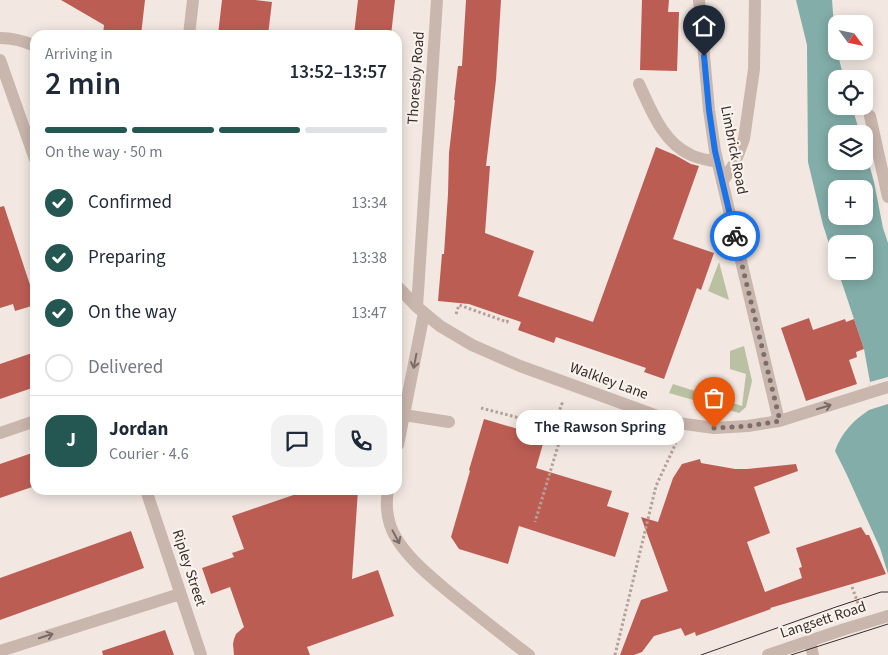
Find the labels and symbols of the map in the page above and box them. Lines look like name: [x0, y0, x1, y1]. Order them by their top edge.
pin: [683, 5, 725, 56]
north arrow: [828, 15, 872, 60]
street label: Thoresby Road: [402, 31, 430, 125]
street label: Limbrick Road: [715, 104, 753, 196]
courier: [710, 211, 760, 261]
one-way arrow: [409, 353, 419, 369]
street label: Walkley Lane: [567, 357, 651, 405]
pin: [693, 377, 735, 428]
one-way arrow: [816, 402, 832, 412]
callout: The Rawson Spring: [516, 410, 684, 446]
street label: Ripley Street: [167, 527, 211, 609]
one-way arrow: [391, 529, 401, 544]
street label: Langsett Road: [777, 596, 869, 644]
one-way arrow: [38, 631, 54, 641]

